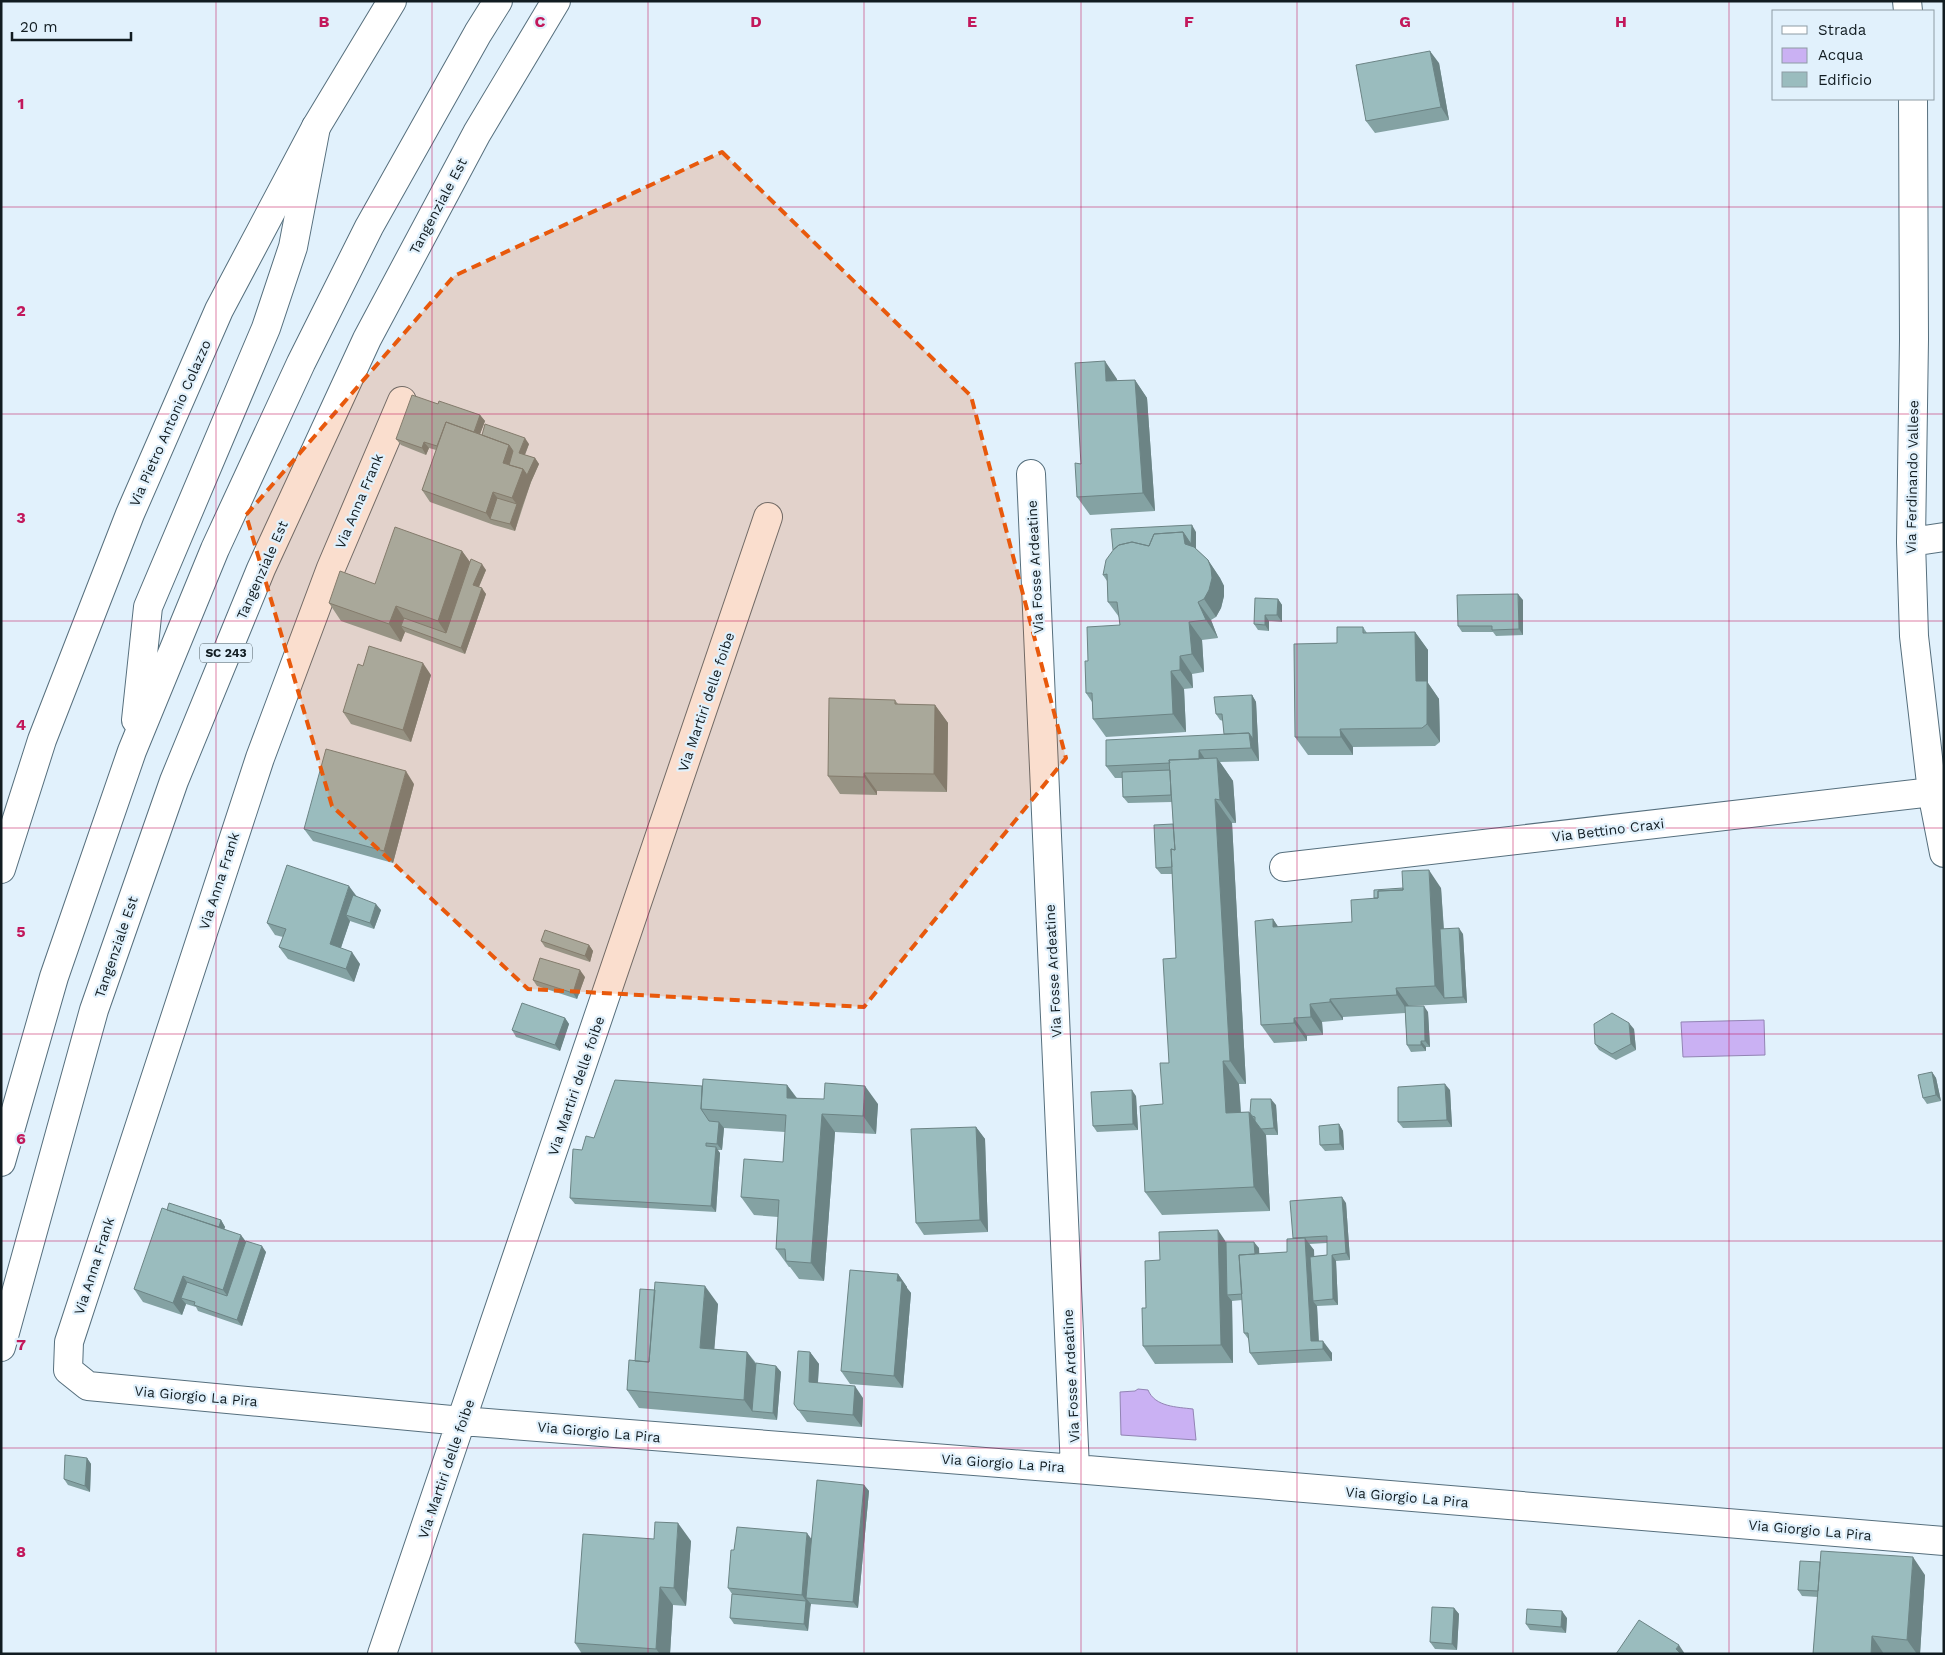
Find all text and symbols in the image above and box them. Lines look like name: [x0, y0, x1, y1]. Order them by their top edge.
scale bar: [12, 10, 131, 42]
legend: [1772, 10, 1935, 100]
text: B: [319, 12, 330, 31]
text: C: [535, 12, 546, 31]
text: D: [750, 12, 762, 31]
text: E: [967, 12, 977, 31]
text: F: [1184, 12, 1194, 31]
text: G: [1399, 12, 1411, 31]
text: H: [1615, 12, 1627, 31]
text: 20 m: [20, 18, 58, 36]
text: Strada: [1818, 21, 1867, 39]
text: Acqua: [1818, 46, 1864, 64]
text: Edificio: [1818, 71, 1872, 89]
text: 1: [18, 94, 24, 113]
street label: Tangenziale Est: [406, 155, 470, 257]
text: 2: [16, 301, 26, 320]
street label: Via Pietro Antonio Colazzo: [126, 337, 214, 509]
street label: Via Ferdinando Vallese: [1903, 400, 1921, 554]
street label: Via Anna Frank: [332, 451, 386, 551]
street label: Via Fosse Ardeatine: [1024, 500, 1046, 634]
text: 3: [16, 508, 26, 527]
street label: Tangenziale Est: [233, 518, 291, 622]
street label: Via Martiri delle foibe: [675, 630, 737, 774]
road number: SC 243: [200, 644, 252, 662]
text: 4: [16, 715, 26, 734]
street label: Via Bettino Craxi: [1551, 815, 1665, 845]
street label: Via Anna Frank: [196, 830, 242, 932]
street label: Tangenziale Est: [91, 894, 141, 1000]
street label: Via Fosse Ardeatine: [1042, 904, 1064, 1038]
text: 5: [16, 922, 26, 941]
street label: Via Martiri delle foibe: [545, 1014, 607, 1158]
text: 6: [16, 1129, 26, 1148]
street label: Via Anna Frank: [71, 1215, 117, 1317]
street label: Via Fosse Ardeatine: [1060, 1309, 1082, 1443]
text: 7: [16, 1335, 26, 1354]
street label: Via Giorgio La Pira: [134, 1383, 258, 1409]
street label: Via Martiri delle foibe: [415, 1397, 477, 1541]
street label: Via Giorgio La Pira: [537, 1419, 661, 1445]
street label: Via Giorgio La Pira: [941, 1451, 1065, 1475]
street label: Via Giorgio La Pira: [1345, 1484, 1469, 1510]
street label: Via Giorgio La Pira: [1748, 1517, 1872, 1543]
text: 8: [16, 1542, 26, 1561]

